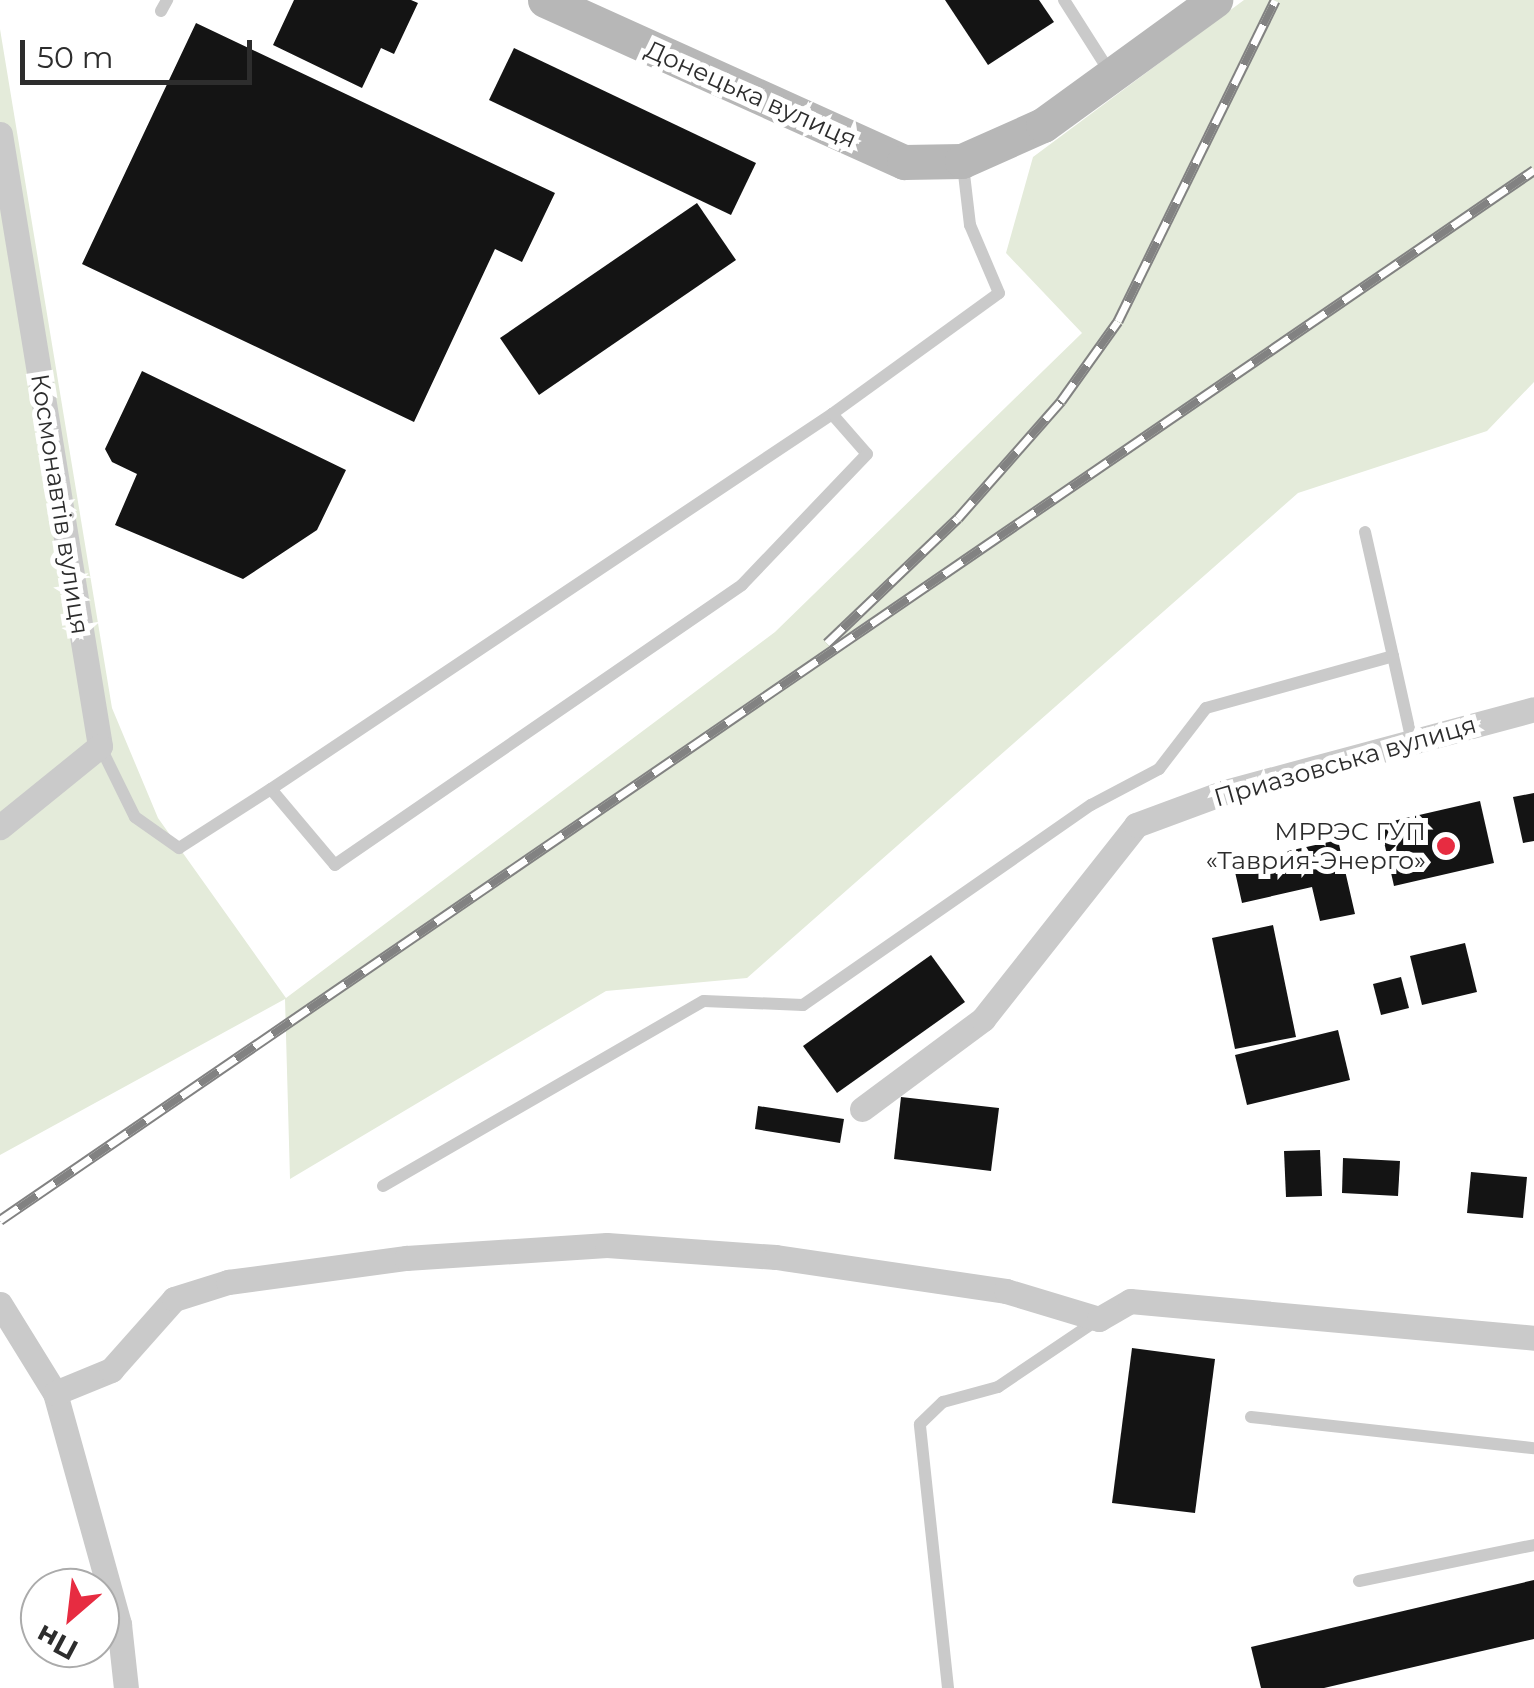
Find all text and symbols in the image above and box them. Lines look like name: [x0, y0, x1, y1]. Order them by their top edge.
scale bar: [25, 20, 258, 82]
street label: Донецька вулиця: [641, 34, 861, 154]
text: 50 m: [37, 39, 114, 76]
street label: Космонавтів вулиця: [25, 372, 95, 636]
street label: Приазовська вулиця: [1210, 709, 1480, 813]
place label: МРРЭС ГУП «Таврия-Энерго»: [1206, 817, 1426, 876]
marker: МРРЭС ГУП «Таврия-Энерго»: [1435, 835, 1457, 857]
north arrow: [20, 1568, 120, 1668]
text: Пн: [30, 1618, 83, 1668]

